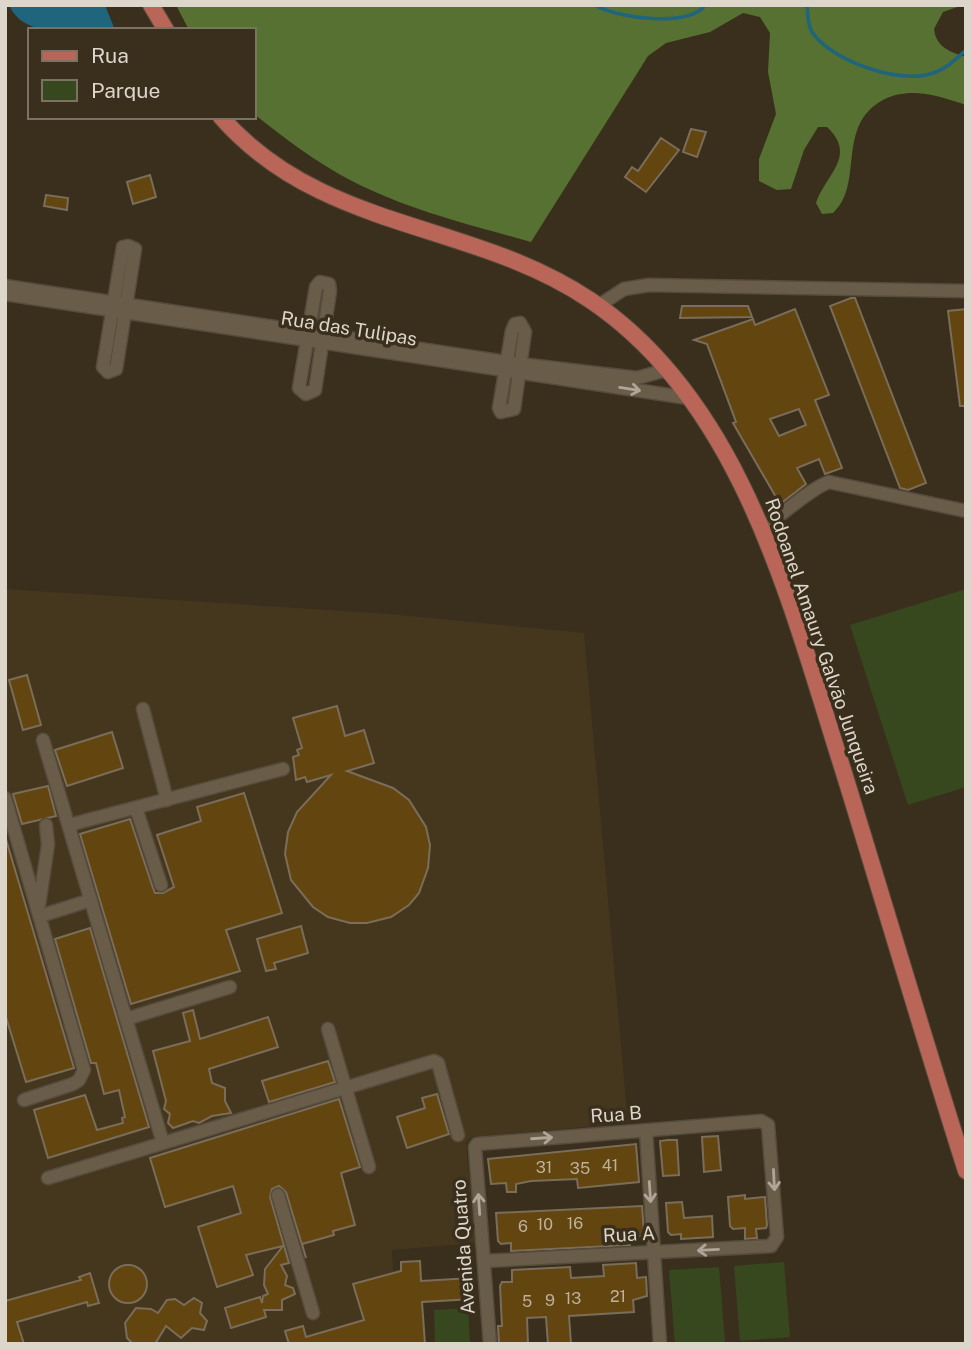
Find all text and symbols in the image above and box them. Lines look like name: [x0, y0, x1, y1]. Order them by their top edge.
legend: [28, 28, 256, 119]
text: Rua: [91, 43, 129, 68]
text: Parque: [91, 78, 160, 103]
street label: Rua das Tulipas: [279, 306, 419, 350]
one-way arrow: [618, 383, 641, 396]
street label: Rodoanel Amaury Galvão Junqueira: [761, 495, 883, 797]
street label: Rua B: [589, 1101, 643, 1127]
one-way arrow: [530, 1132, 553, 1145]
house number: 41: [602, 1156, 618, 1175]
house number: 31: [536, 1158, 552, 1177]
house number: 35: [570, 1159, 590, 1178]
one-way arrow: [768, 1168, 781, 1190]
street label: Avenida Quatro: [447, 1179, 479, 1315]
one-way arrow: [644, 1180, 657, 1203]
one-way arrow: [472, 1193, 485, 1216]
house number: 16: [567, 1214, 583, 1233]
house number: 10: [537, 1215, 553, 1234]
house number: 6: [518, 1217, 528, 1236]
street label: Rua A: [602, 1222, 656, 1246]
one-way arrow: [697, 1243, 720, 1256]
house number: 21: [610, 1287, 626, 1306]
house number: 13: [565, 1289, 581, 1308]
house number: 9: [545, 1291, 555, 1310]
house number: 5: [522, 1292, 532, 1311]

